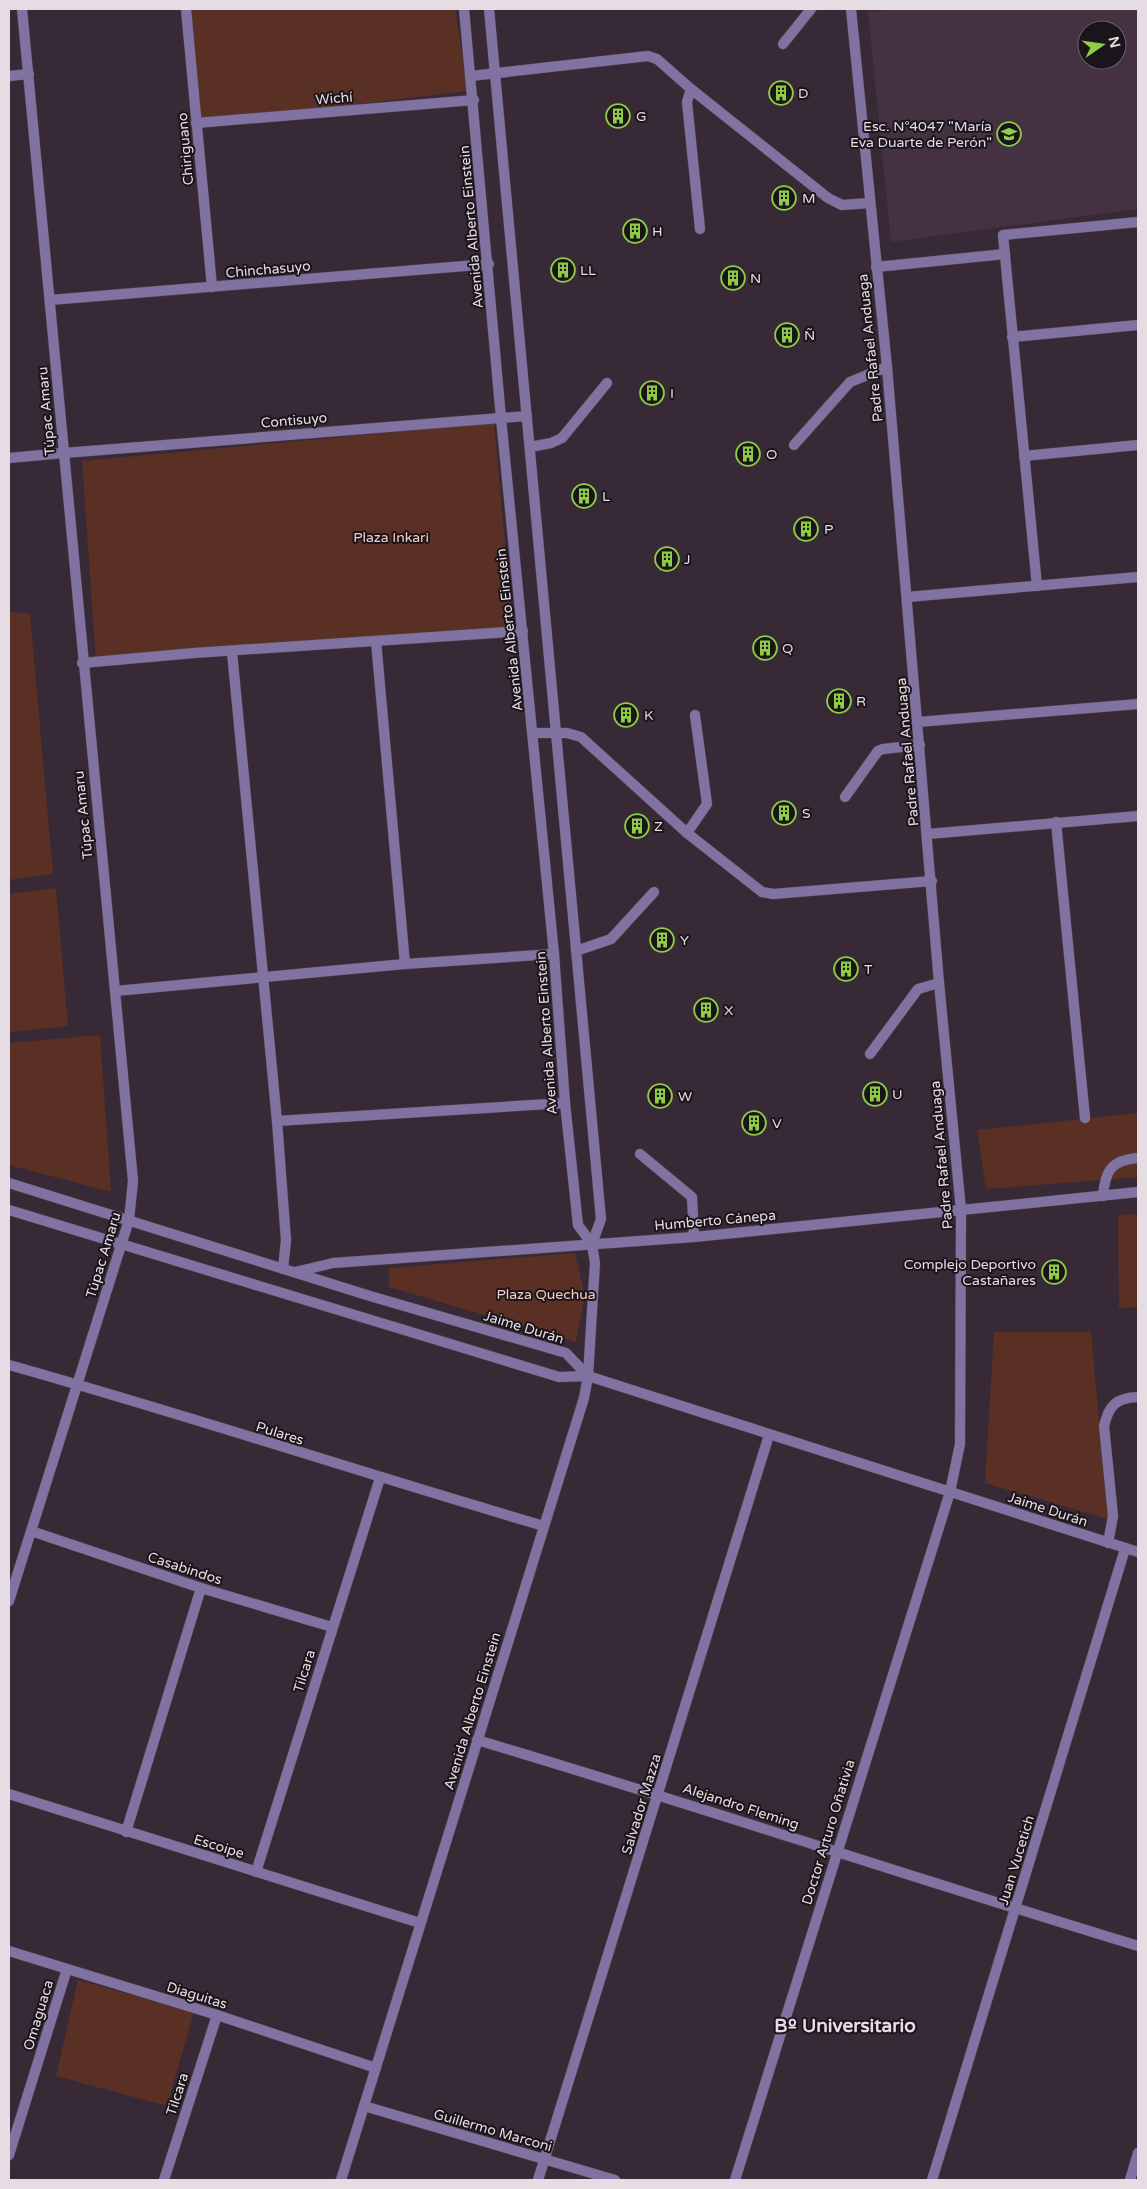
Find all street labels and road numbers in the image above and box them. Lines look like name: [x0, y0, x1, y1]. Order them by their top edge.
street label: Wichí: [315, 88, 354, 109]
street label: Chiriguano: [174, 112, 197, 186]
street label: Avenida Alberto Einstein: [456, 145, 487, 309]
street label: Chinchasuyo: [225, 257, 311, 282]
street label: Padre Rafael Anduaga: [854, 273, 887, 423]
street label: Túpac Amaru: [34, 366, 59, 456]
street label: Contisuyo: [260, 409, 328, 432]
street label: Avenida Alberto Einstein: [492, 548, 527, 712]
street label: Padre Rafael Anduaga: [893, 677, 922, 827]
street label: Túpac Amaru: [70, 770, 97, 860]
street label: Avenida Alberto Einstein: [532, 951, 561, 1115]
street label: Padre Rafael Anduaga: [927, 1080, 956, 1230]
street label: Humberto Cánepa: [654, 1207, 777, 1234]
street label: Túpac Amaru: [82, 1210, 125, 1300]
street label: Jaime Durán: [482, 1307, 566, 1348]
street label: Pulares: [254, 1418, 306, 1449]
street label: Jaime Durán: [1006, 1489, 1090, 1530]
street label: Casabindos: [146, 1548, 224, 1589]
street label: Avenida Alberto Einstein: [440, 1630, 505, 1792]
street label: Tilcara: [290, 1648, 319, 1695]
street label: Salvador Mazza: [618, 1752, 665, 1857]
street label: Doctor Arturo Oñativia: [798, 1757, 859, 1907]
street label: Alejandro Fleming: [680, 1780, 801, 1833]
street label: Juan Vucetich: [995, 1813, 1038, 1907]
street label: Escoipe: [192, 1831, 246, 1862]
street label: Omaguaca: [20, 1978, 57, 2052]
street label: Diaguitas: [164, 1978, 229, 2013]
street label: Tilcara: [163, 2071, 192, 2118]
street label: Guillermo Marconi: [432, 2105, 554, 2156]

